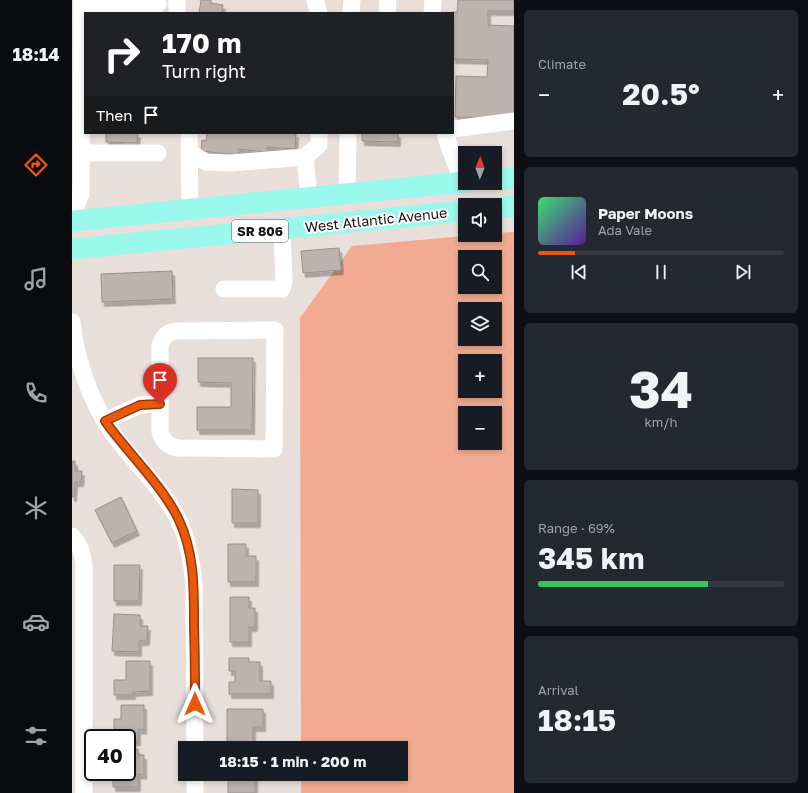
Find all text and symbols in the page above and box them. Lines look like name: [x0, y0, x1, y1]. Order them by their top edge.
text: 170 m: [162, 26, 241, 59]
icon: right: [96, 28, 148, 80]
text: 18:14: [12, 43, 60, 65]
text: Climate: [538, 56, 586, 72]
text: Turn right: [162, 60, 246, 82]
text: 20.5°: [622, 76, 700, 112]
text: −: [538, 81, 550, 108]
text: +: [772, 81, 784, 108]
icon: arrive: [140, 104, 162, 126]
text: Then: [96, 106, 132, 124]
north arrow: [458, 146, 502, 190]
map controls: [458, 146, 502, 450]
icon: directions: [22, 151, 50, 179]
button: sound: [458, 198, 502, 242]
street label: West Atlantic Avenue: [304, 204, 448, 235]
text: Paper Moons: [598, 204, 693, 222]
road number: SR 806: [232, 220, 288, 242]
text: Ada Vale: [598, 222, 652, 238]
button: search: [458, 250, 502, 294]
icon: previous: [568, 261, 590, 283]
icon: pause: [650, 261, 672, 283]
icon: next: [732, 261, 754, 283]
icon: music: [22, 265, 50, 293]
button: layers: [458, 302, 502, 346]
button: +: [458, 354, 502, 398]
text: 34: [629, 357, 693, 419]
pin: [143, 363, 177, 404]
icon: arrive: [149, 369, 171, 391]
icon: phone: [22, 379, 50, 407]
button: −: [458, 406, 502, 450]
text: km/h: [644, 414, 678, 430]
icon: climate: [22, 494, 50, 522]
text: Range · 69%: [538, 520, 615, 536]
text: 345 km: [538, 540, 645, 576]
icon: car: [22, 608, 50, 636]
text: Arrival: [538, 682, 579, 698]
position arrow: [174, 683, 216, 725]
text: 18:15: [538, 702, 616, 738]
icon: filters: [22, 722, 50, 750]
speed limit sign: 40: [84, 729, 136, 781]
text: 18:15 · 1 min · 200 m: [220, 752, 366, 770]

